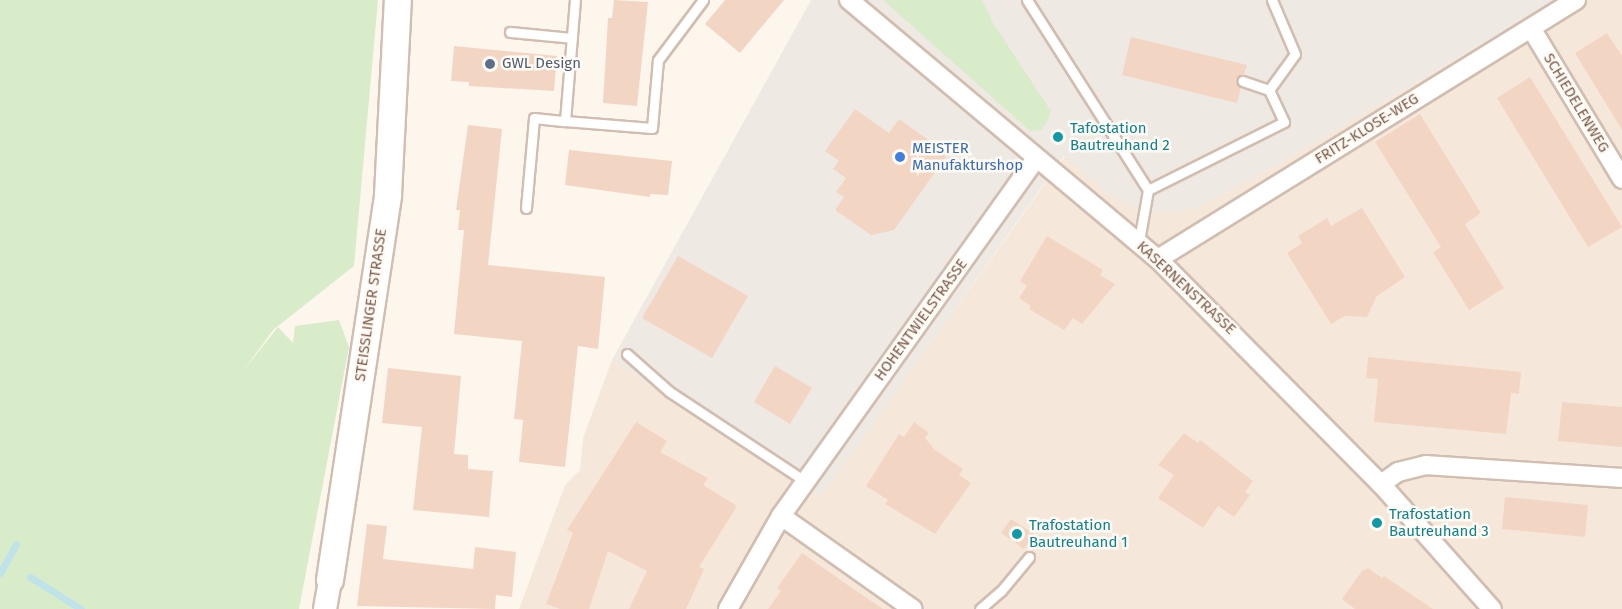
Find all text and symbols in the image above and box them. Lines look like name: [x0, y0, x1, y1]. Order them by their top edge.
street label: SCHIEDELENWEG: [1539, 50, 1613, 156]
place label: GWL Design: [502, 55, 581, 73]
marker: GWL Design: [483, 57, 497, 71]
street label: FRITZ-KLOSE-WEG: [1312, 90, 1422, 168]
place label: Tafostation Bautreuhand 2: [1070, 119, 1170, 154]
marker: Tafostation Bautreuhand 2: [1051, 130, 1065, 144]
place label: MEISTER Manufakturshop: [912, 139, 1023, 174]
marker: MEISTER Manufakturshop: [893, 150, 907, 164]
street label: STEISSLINGER STRASSE: [351, 227, 391, 383]
street label: KASERNENSTRASSE: [1133, 238, 1239, 338]
street label: HOHENTWIELSTRASSE: [871, 256, 971, 384]
place label: Trafostation Bautreuhand 3: [1389, 505, 1489, 540]
place label: Trafostation Bautreuhand 1: [1029, 516, 1128, 551]
marker: Trafostation Bautreuhand 3: [1370, 516, 1384, 530]
marker: Trafostation Bautreuhand 1: [1010, 527, 1024, 541]

